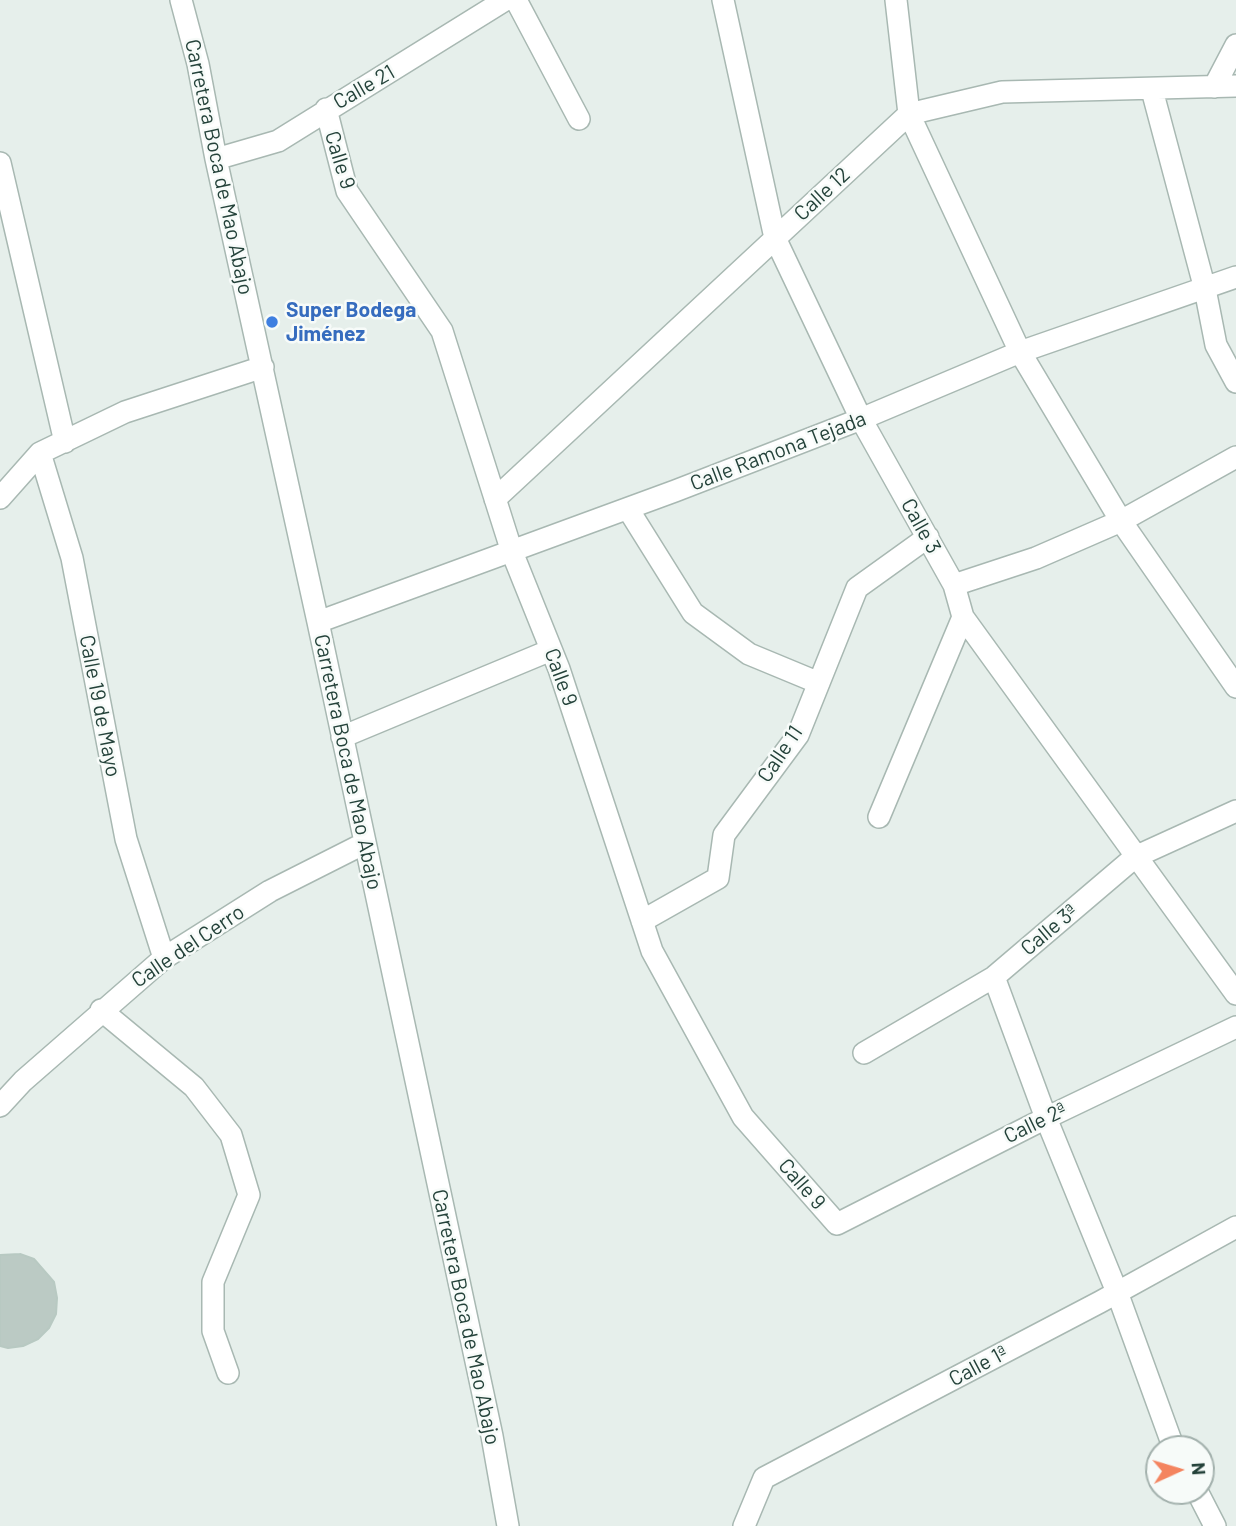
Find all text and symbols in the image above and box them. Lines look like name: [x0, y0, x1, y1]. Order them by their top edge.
street label: Carretera Boca de Mao Abajo: [180, 37, 258, 297]
street label: Calle 21: [329, 59, 399, 115]
street label: Calle 9: [319, 128, 361, 192]
street label: Calle 12: [789, 162, 855, 226]
place label: Super Bodega Jiménez: [286, 297, 416, 347]
marker: Super Bodega Jiménez: [264, 314, 280, 330]
street label: Calle Ramona Tejada: [686, 406, 870, 496]
street label: Calle 3: [896, 494, 946, 558]
street label: Carretera Boca de Mao Abajo: [309, 632, 387, 892]
street label: Calle 19 de Mayo: [74, 633, 126, 779]
street label: Calle 9: [539, 645, 583, 709]
street label: Calle 11: [752, 721, 808, 787]
street label: Calle del Cerro: [127, 899, 249, 993]
street label: Calle 3ª: [1016, 899, 1082, 961]
street label: Calle 2ª: [1000, 1097, 1070, 1149]
street label: Calle 9: [773, 1153, 831, 1215]
street label: Carretera Boca de Mao Abajo: [427, 1187, 505, 1447]
street label: Calle 1ª: [944, 1340, 1012, 1392]
north arrow: [1145, 1435, 1215, 1505]
text: N: [1188, 1462, 1211, 1476]

